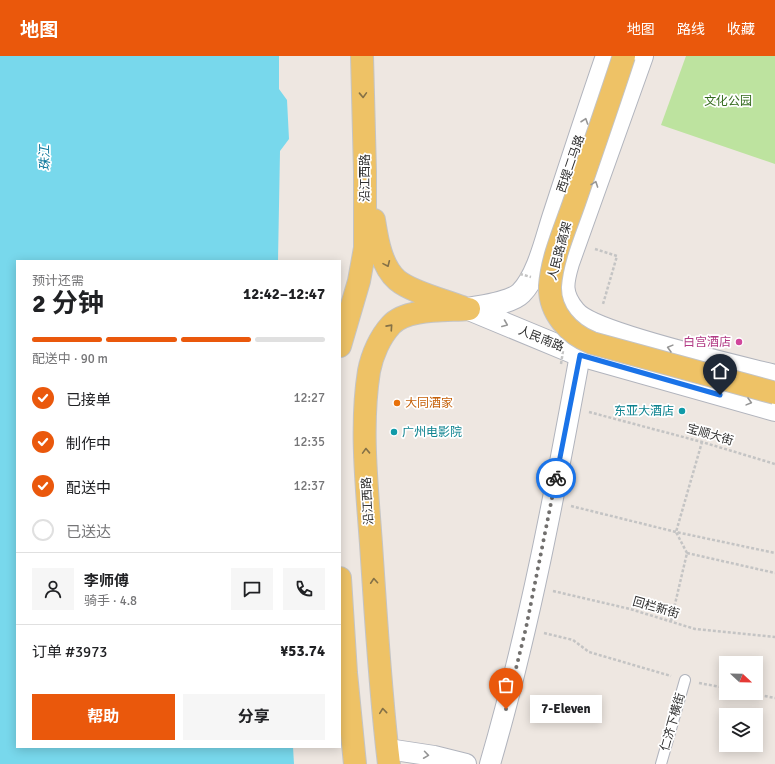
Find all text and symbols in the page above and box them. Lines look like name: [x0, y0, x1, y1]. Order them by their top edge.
text: 地图: [20, 18, 58, 42]
text: 地图: [627, 21, 655, 38]
text: 路线: [677, 21, 705, 38]
text: 收藏: [727, 21, 755, 38]
one-way arrow: [359, 92, 367, 98]
park label: 文化公园: [704, 94, 752, 109]
one-way arrow: [580, 117, 589, 124]
street label: 西堤二马路: [554, 133, 588, 195]
water label: 珠江: [37, 143, 53, 171]
street label: 沿江西路: [358, 154, 373, 202]
one-way arrow: [591, 181, 599, 188]
street label: 人民路高架: [545, 220, 575, 282]
one-way arrow: [382, 259, 390, 267]
text: 预计还需: [32, 273, 84, 289]
text: 12:42–12:47: [243, 285, 325, 303]
text: 2 分钟: [32, 288, 104, 320]
one-way arrow: [502, 320, 509, 328]
street label: 人民南路: [516, 323, 566, 355]
one-way arrow: [385, 324, 393, 332]
place label: 白宫酒店: [683, 335, 731, 350]
marker: 白宫酒店: [734, 337, 744, 347]
one-way arrow: [666, 344, 673, 353]
text: 配送中 · 90 m: [32, 351, 108, 367]
pin: [703, 354, 737, 395]
icon: home: [709, 360, 731, 382]
icon: check: [32, 387, 54, 409]
text: 12:27: [293, 390, 325, 406]
text: 已接单: [66, 391, 111, 409]
place label: 大同酒家: [405, 396, 453, 411]
one-way arrow: [745, 397, 752, 406]
marker: 大同酒家: [392, 398, 402, 408]
place label: 东亚大酒店: [614, 404, 674, 419]
marker: 东亚大酒店: [677, 406, 687, 416]
street label: 宝顺大街: [685, 421, 735, 449]
place label: 广州电影院: [402, 425, 462, 440]
marker: 广州电影院: [389, 427, 399, 437]
icon: check: [32, 431, 54, 453]
text: 12:35: [293, 434, 325, 450]
text: 制作中: [66, 435, 111, 453]
one-way arrow: [362, 448, 370, 454]
courier: [536, 458, 576, 498]
icon: bike: [545, 467, 567, 489]
icon: check: [32, 475, 54, 497]
street label: 沿江西路: [359, 477, 377, 525]
text: 12:37: [293, 478, 325, 494]
text: 配送中: [66, 479, 111, 497]
text: 已送达: [66, 523, 111, 541]
button: person: [32, 568, 74, 610]
button: chat: [231, 568, 273, 610]
button: phone: [283, 568, 325, 610]
text: 李师傅: [84, 572, 129, 590]
one-way arrow: [369, 578, 378, 584]
text: 骑手 · 4.8: [84, 593, 137, 609]
street label: 回栏新街: [631, 594, 681, 622]
text: ¥53.74: [280, 642, 325, 660]
text: 订单 #3973: [32, 643, 107, 661]
north arrow: [719, 656, 763, 700]
map controls: [719, 656, 763, 752]
pin: [489, 668, 523, 709]
icon: bag: [495, 674, 517, 696]
street label: 仁济下横街: [658, 691, 688, 753]
button: 帮助: [32, 694, 175, 740]
button: 分享: [183, 694, 325, 740]
callout: 7-Eleven: [530, 695, 602, 723]
text: 7-Eleven: [541, 701, 591, 717]
one-way arrow: [379, 707, 388, 714]
button: layers: [719, 708, 763, 752]
one-way arrow: [423, 750, 429, 759]

